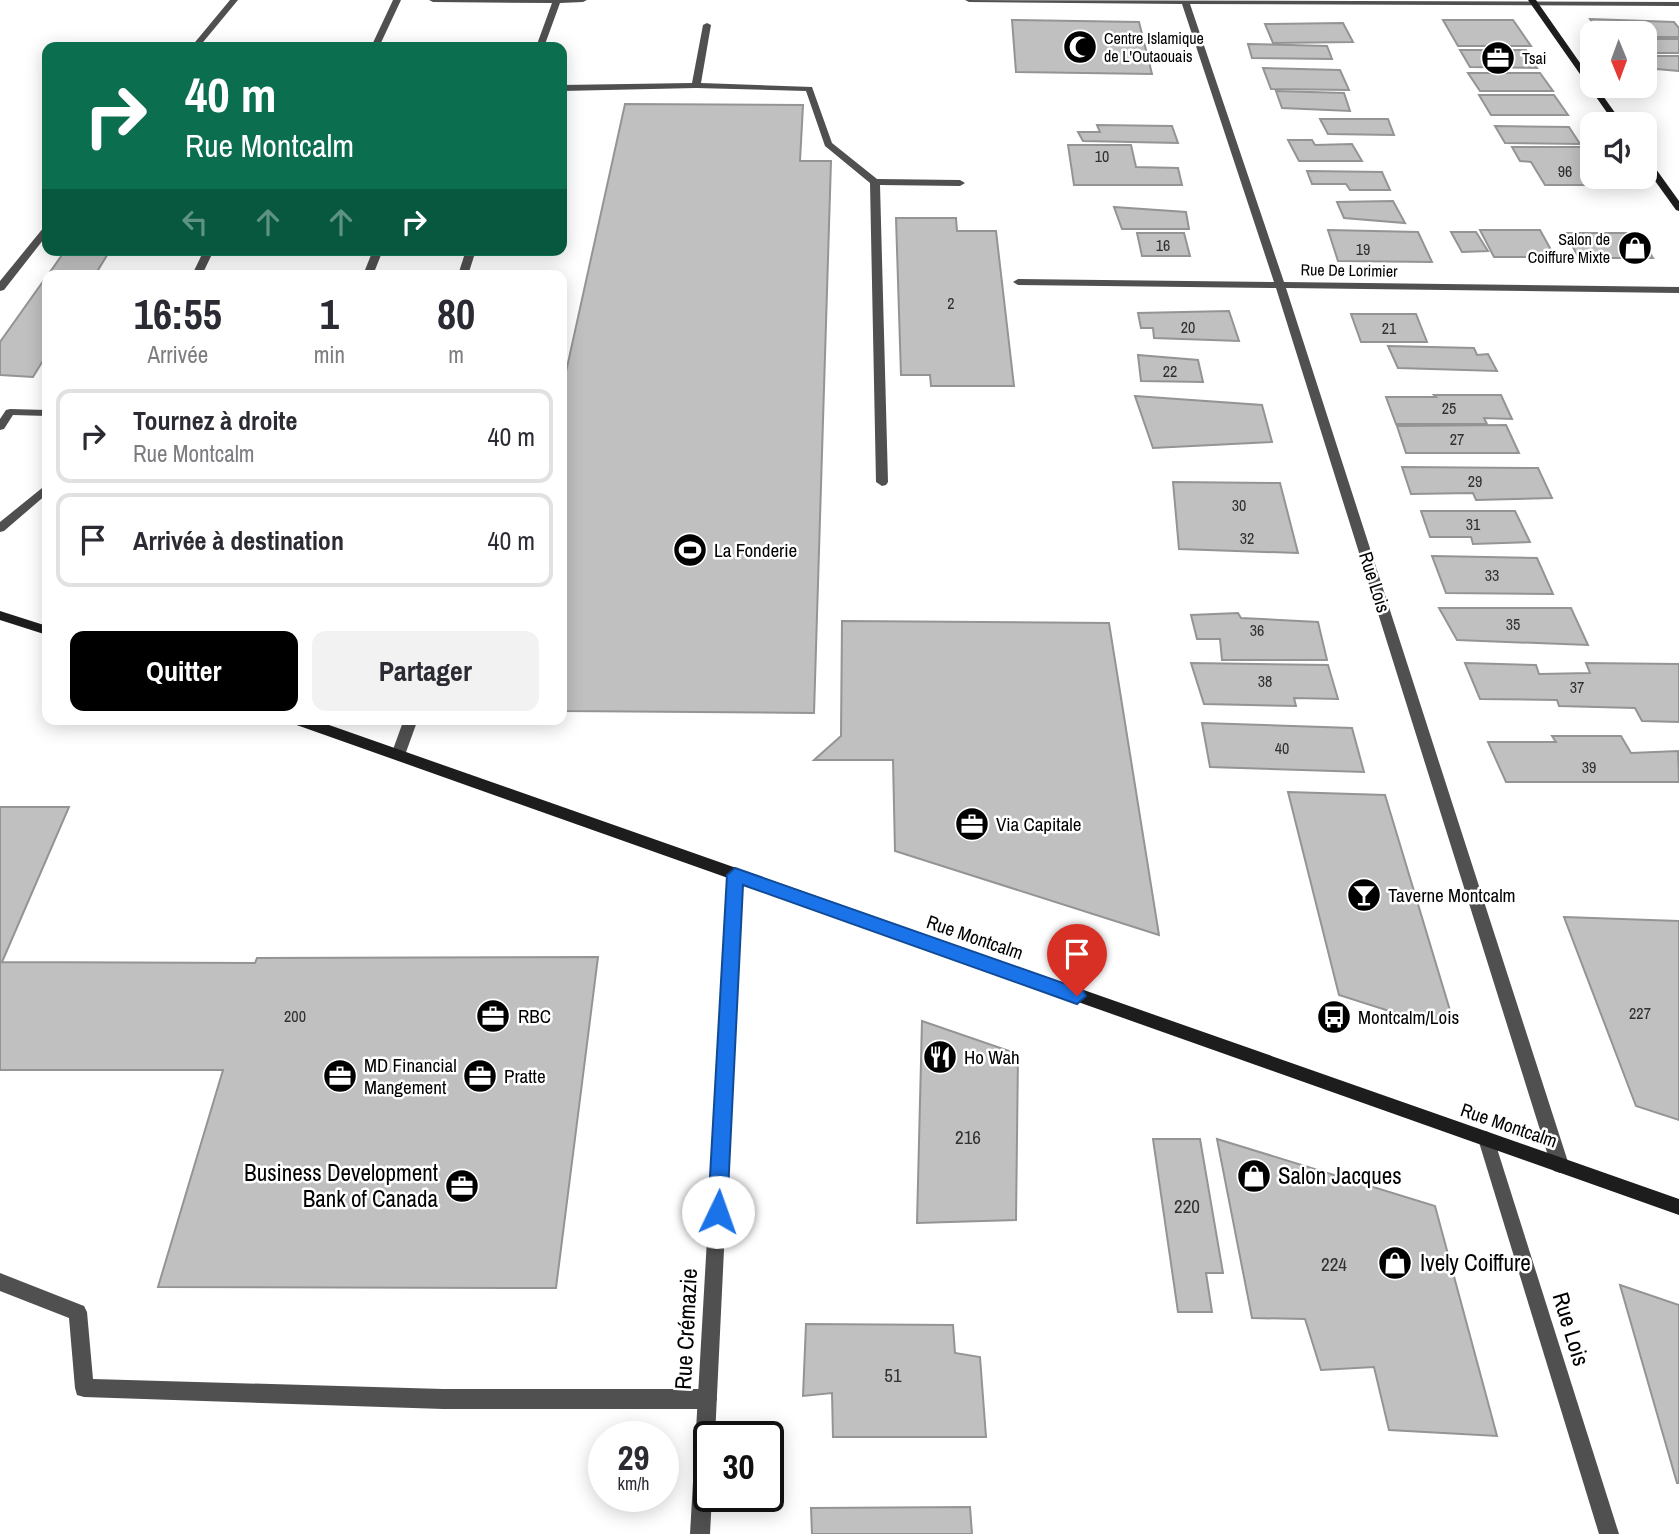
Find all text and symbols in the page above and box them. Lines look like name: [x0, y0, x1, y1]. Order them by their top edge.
north arrow: [1580, 21, 1657, 98]
map controls: [1580, 21, 1657, 189]
place label: Centre Islamique de L'Outaouais: [1104, 27, 1204, 67]
mosque icon: Centre Islamique de L'Outaouais: [1061, 28, 1099, 66]
office icon: Tsai: [1479, 39, 1517, 77]
place label: Tsai: [1522, 47, 1546, 69]
text: 40 m: [185, 61, 277, 127]
icon: right: [70, 70, 161, 161]
button: sound: [1580, 112, 1657, 189]
text: Rue Montcalm: [185, 124, 354, 167]
house number: 10: [1095, 145, 1109, 167]
house number: 96: [1558, 160, 1572, 182]
icon: left: [176, 203, 214, 241]
icon: ahead: [249, 203, 287, 241]
icon: ahead: [322, 203, 360, 241]
icon: right: [395, 203, 433, 241]
place label: Salon de Coiffure Mixte: [1528, 228, 1610, 268]
shop icon: Salon de Coiffure Mixte: [1616, 229, 1654, 267]
house number: 16: [1156, 234, 1170, 256]
house number: 19: [1356, 238, 1370, 260]
street label: Rue De Lorimier: [1300, 258, 1398, 282]
text: 16:55: [134, 286, 222, 342]
text: 1: [320, 286, 339, 342]
text: 80: [437, 286, 475, 342]
house number: 2: [947, 292, 955, 314]
house number: 20: [1181, 316, 1195, 338]
house number: 21: [1382, 317, 1397, 339]
text: Arrivée: [147, 339, 208, 370]
text: min: [314, 339, 345, 370]
text: m: [448, 339, 464, 370]
house number: 22: [1163, 360, 1177, 382]
house number: 25: [1442, 397, 1456, 419]
text: Tournez à droite: [133, 403, 297, 438]
icon: right: [74, 417, 112, 455]
text: 40 m: [488, 419, 535, 454]
house number: 27: [1450, 428, 1464, 450]
text: Rue Montcalm: [133, 438, 255, 469]
house number: 29: [1468, 470, 1482, 492]
house number: 30: [1232, 494, 1246, 516]
house number: 31: [1466, 513, 1481, 535]
icon: arrive: [74, 521, 112, 559]
text: Arrivée à destination: [133, 523, 344, 558]
text: 40 m: [488, 523, 535, 558]
house number: 32: [1240, 527, 1254, 549]
sports icon: La Fonderie: [671, 531, 709, 569]
place label: La Fonderie: [714, 537, 797, 563]
street label: Rue Lois: [1353, 548, 1397, 616]
house number: 33: [1485, 564, 1499, 586]
house number: 35: [1506, 613, 1520, 635]
house number: 36: [1250, 619, 1264, 641]
button: Quitter: [70, 631, 298, 711]
button: Partager: [312, 631, 539, 711]
house number: 38: [1258, 670, 1272, 692]
house number: 37: [1570, 676, 1584, 698]
house number: 40: [1275, 737, 1289, 759]
house number: 39: [1582, 756, 1596, 778]
office icon: Via Capitale: [953, 805, 991, 843]
place label: Via Capitale: [996, 811, 1081, 837]
bar icon: Taverne Montcalm: [1345, 876, 1383, 914]
place label: Taverne Montcalm: [1388, 882, 1516, 908]
street label: Rue Montcalm: [923, 908, 1027, 966]
pin: [1047, 924, 1107, 996]
icon: arrive: [1058, 935, 1096, 973]
office icon: RBC: [474, 997, 512, 1035]
bus stop icon: Montcalm/Lois: [1315, 998, 1353, 1036]
house number: 227: [1629, 1002, 1651, 1024]
place label: RBC: [518, 1003, 551, 1029]
place label: Montcalm/Lois: [1358, 1004, 1460, 1030]
house number: 200: [284, 1005, 306, 1027]
restaurant icon: Ho Wah: [921, 1038, 959, 1076]
place label: Ho Wah: [964, 1044, 1020, 1070]
place label: MD Financial Mangement: [364, 1052, 457, 1100]
office icon: MD Financial Mangement: [321, 1057, 359, 1095]
office icon: Pratte: [461, 1057, 499, 1095]
place label: Pratte: [504, 1063, 546, 1089]
street label: Rue Montcalm: [1457, 1096, 1561, 1154]
house number: 216: [955, 1124, 981, 1150]
place label: Business Development Bank of Canada: [244, 1157, 439, 1214]
shop icon: Salon Jacques: [1235, 1157, 1273, 1195]
place label: Salon Jacques: [1278, 1160, 1402, 1191]
office icon: Business Development Bank of Canada: [443, 1167, 481, 1205]
position arrow: [681, 1175, 755, 1249]
house number: 220: [1174, 1193, 1200, 1219]
shop icon: Ively Coiffure: [1376, 1244, 1414, 1282]
place label: Ively Coiffure: [1420, 1247, 1531, 1278]
house number: 224: [1321, 1251, 1347, 1277]
street label: Rue Crémazie: [667, 1267, 704, 1390]
street label: Rue Lois: [1546, 1288, 1597, 1369]
house number: 51: [884, 1362, 902, 1388]
speed limit sign: 30: [693, 1421, 784, 1512]
text: 29: [618, 1434, 649, 1481]
text: km/h: [618, 1471, 650, 1496]

